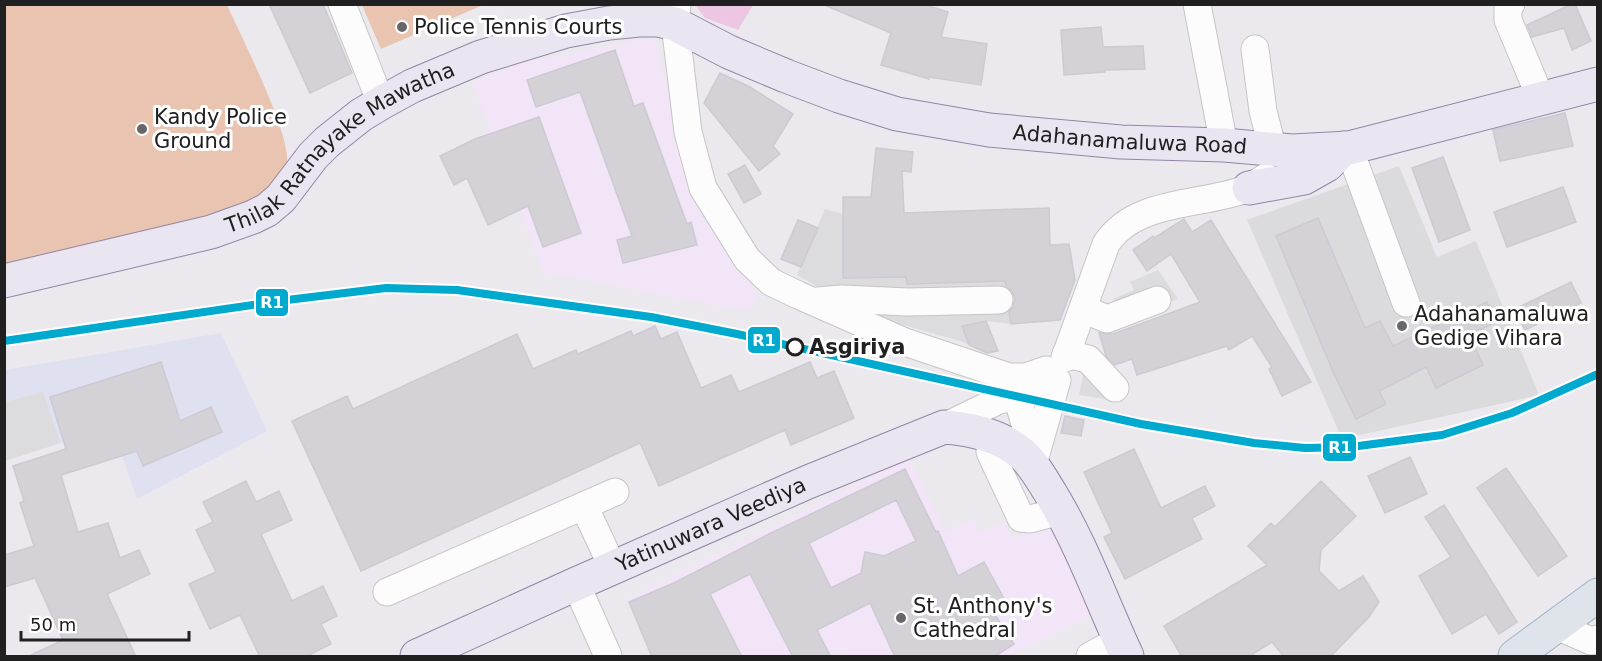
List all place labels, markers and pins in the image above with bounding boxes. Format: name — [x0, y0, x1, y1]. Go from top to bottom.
place label: Police Tennis Courts — [414, 15, 622, 39]
marker: Police Tennis Courts — [395, 20, 409, 34]
place label: Kandy Police Ground — [154, 105, 287, 153]
marker: Kandy Police Ground — [135, 122, 149, 136]
place label: Adahanamaluwa Gedige Vihara — [1414, 302, 1589, 350]
marker: Adahanamaluwa Gedige Vihara — [1395, 319, 1409, 333]
place label: Asgiriya — [809, 335, 905, 359]
marker: Asgiriya — [786, 338, 804, 356]
place label: St. Anthony's Cathedral — [913, 594, 1052, 642]
marker: St. Anthony's Cathedral — [894, 611, 908, 625]

